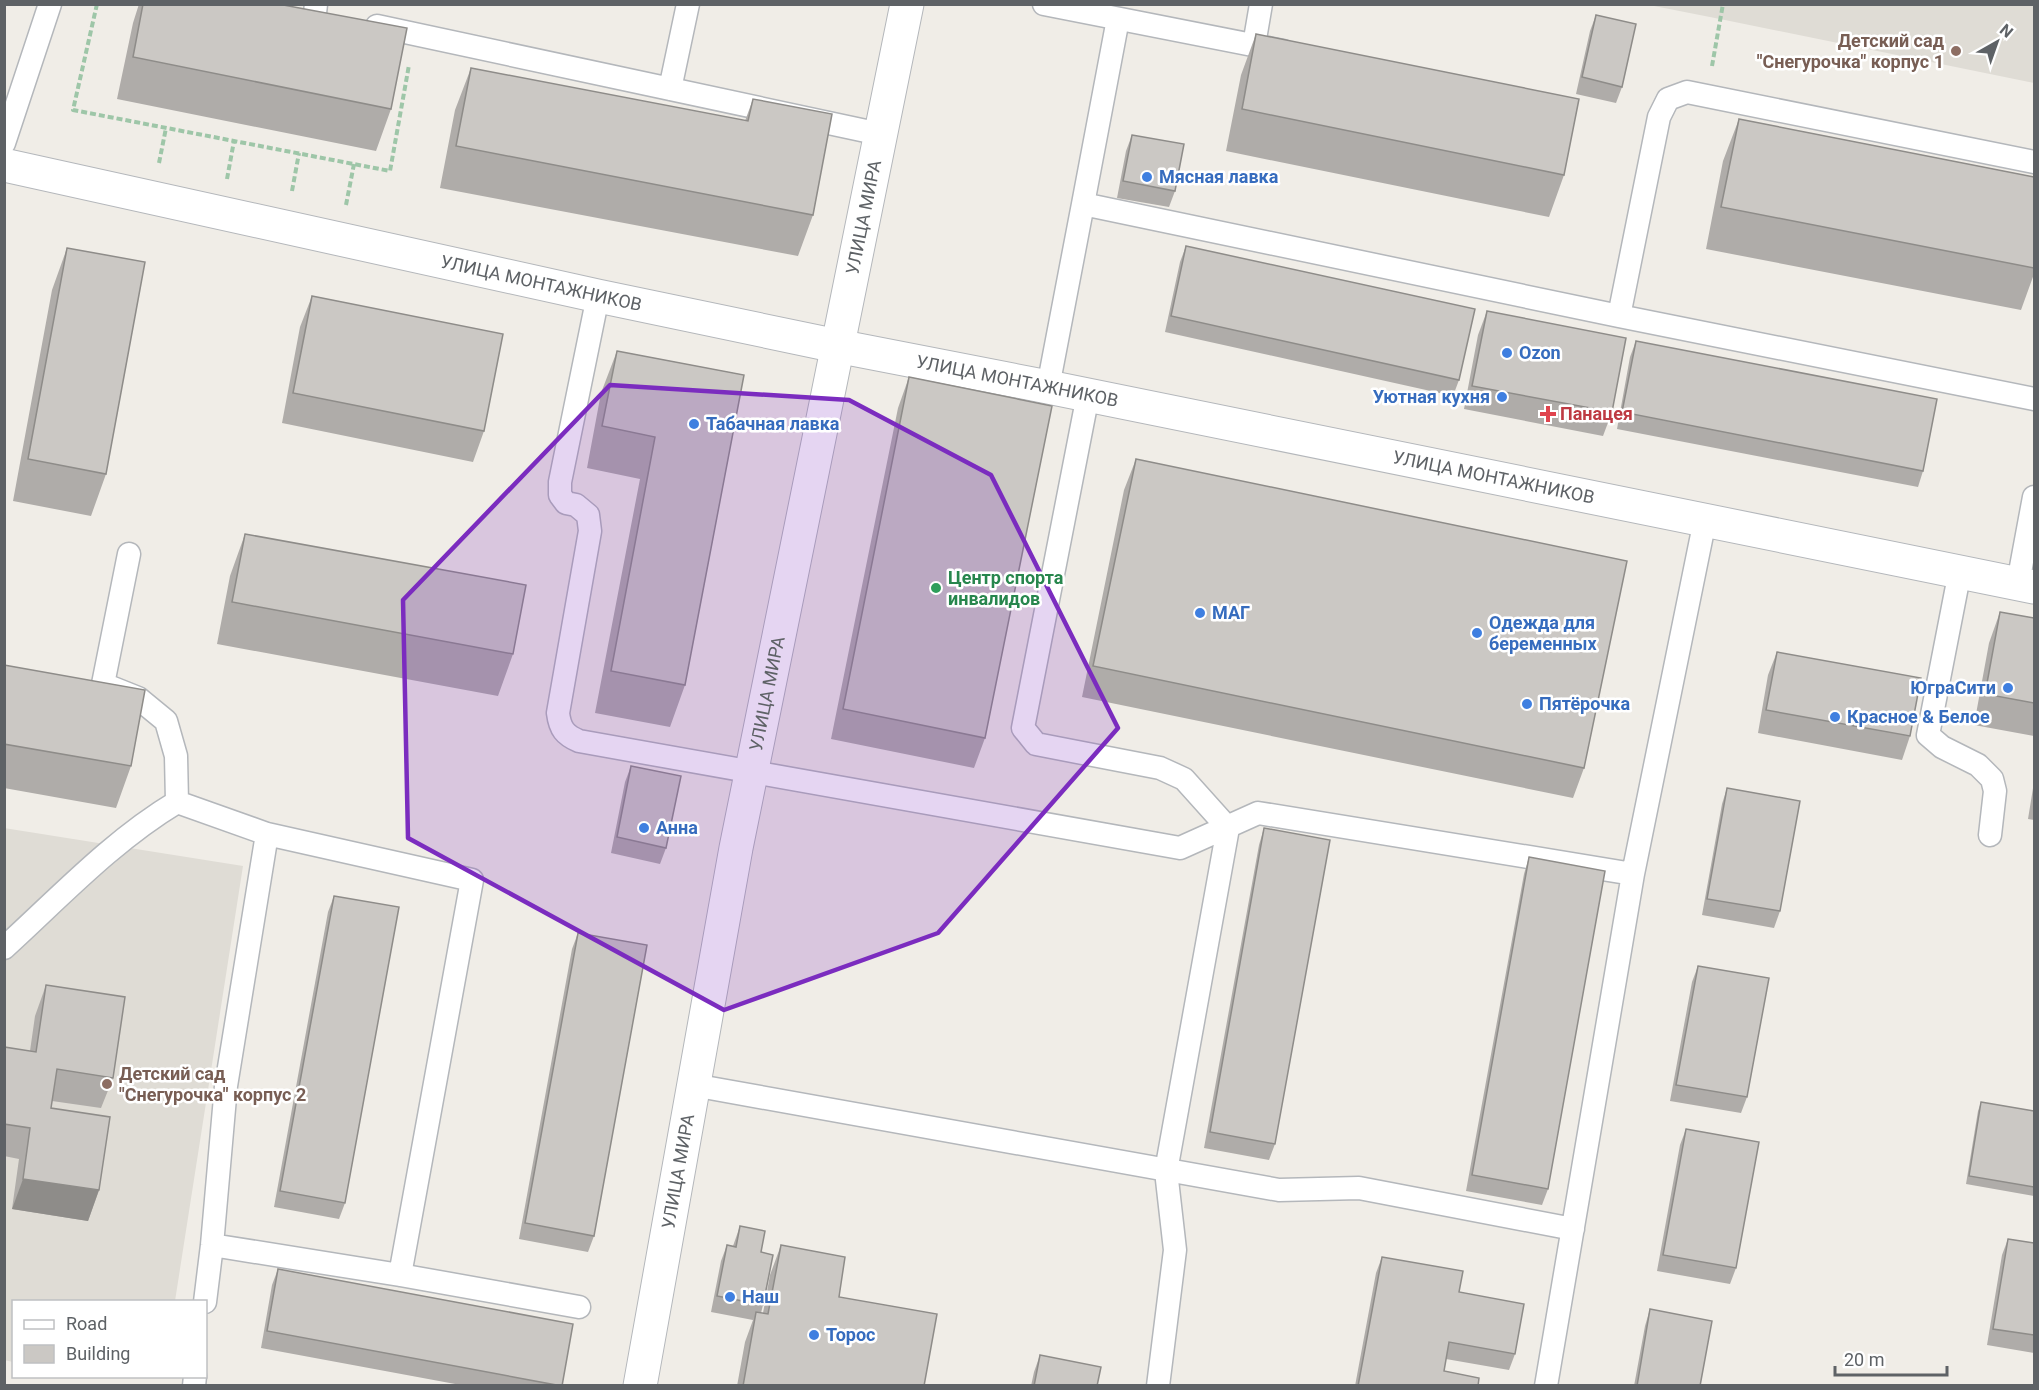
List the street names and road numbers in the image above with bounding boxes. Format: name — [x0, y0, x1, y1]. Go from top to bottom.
street label: УЛИЦА МИРА — [841, 158, 885, 276]
street label: УЛИЦА МОНТАЖНИКОВ — [439, 251, 644, 315]
street label: УЛИЦА МОНТАЖНИКОВ — [914, 351, 1120, 411]
street label: УЛИЦА МОНТАЖНИКОВ — [1391, 446, 1596, 508]
street label: УЛИЦА МИРА — [745, 634, 789, 753]
street label: УЛИЦА МИРА — [657, 1112, 698, 1230]

